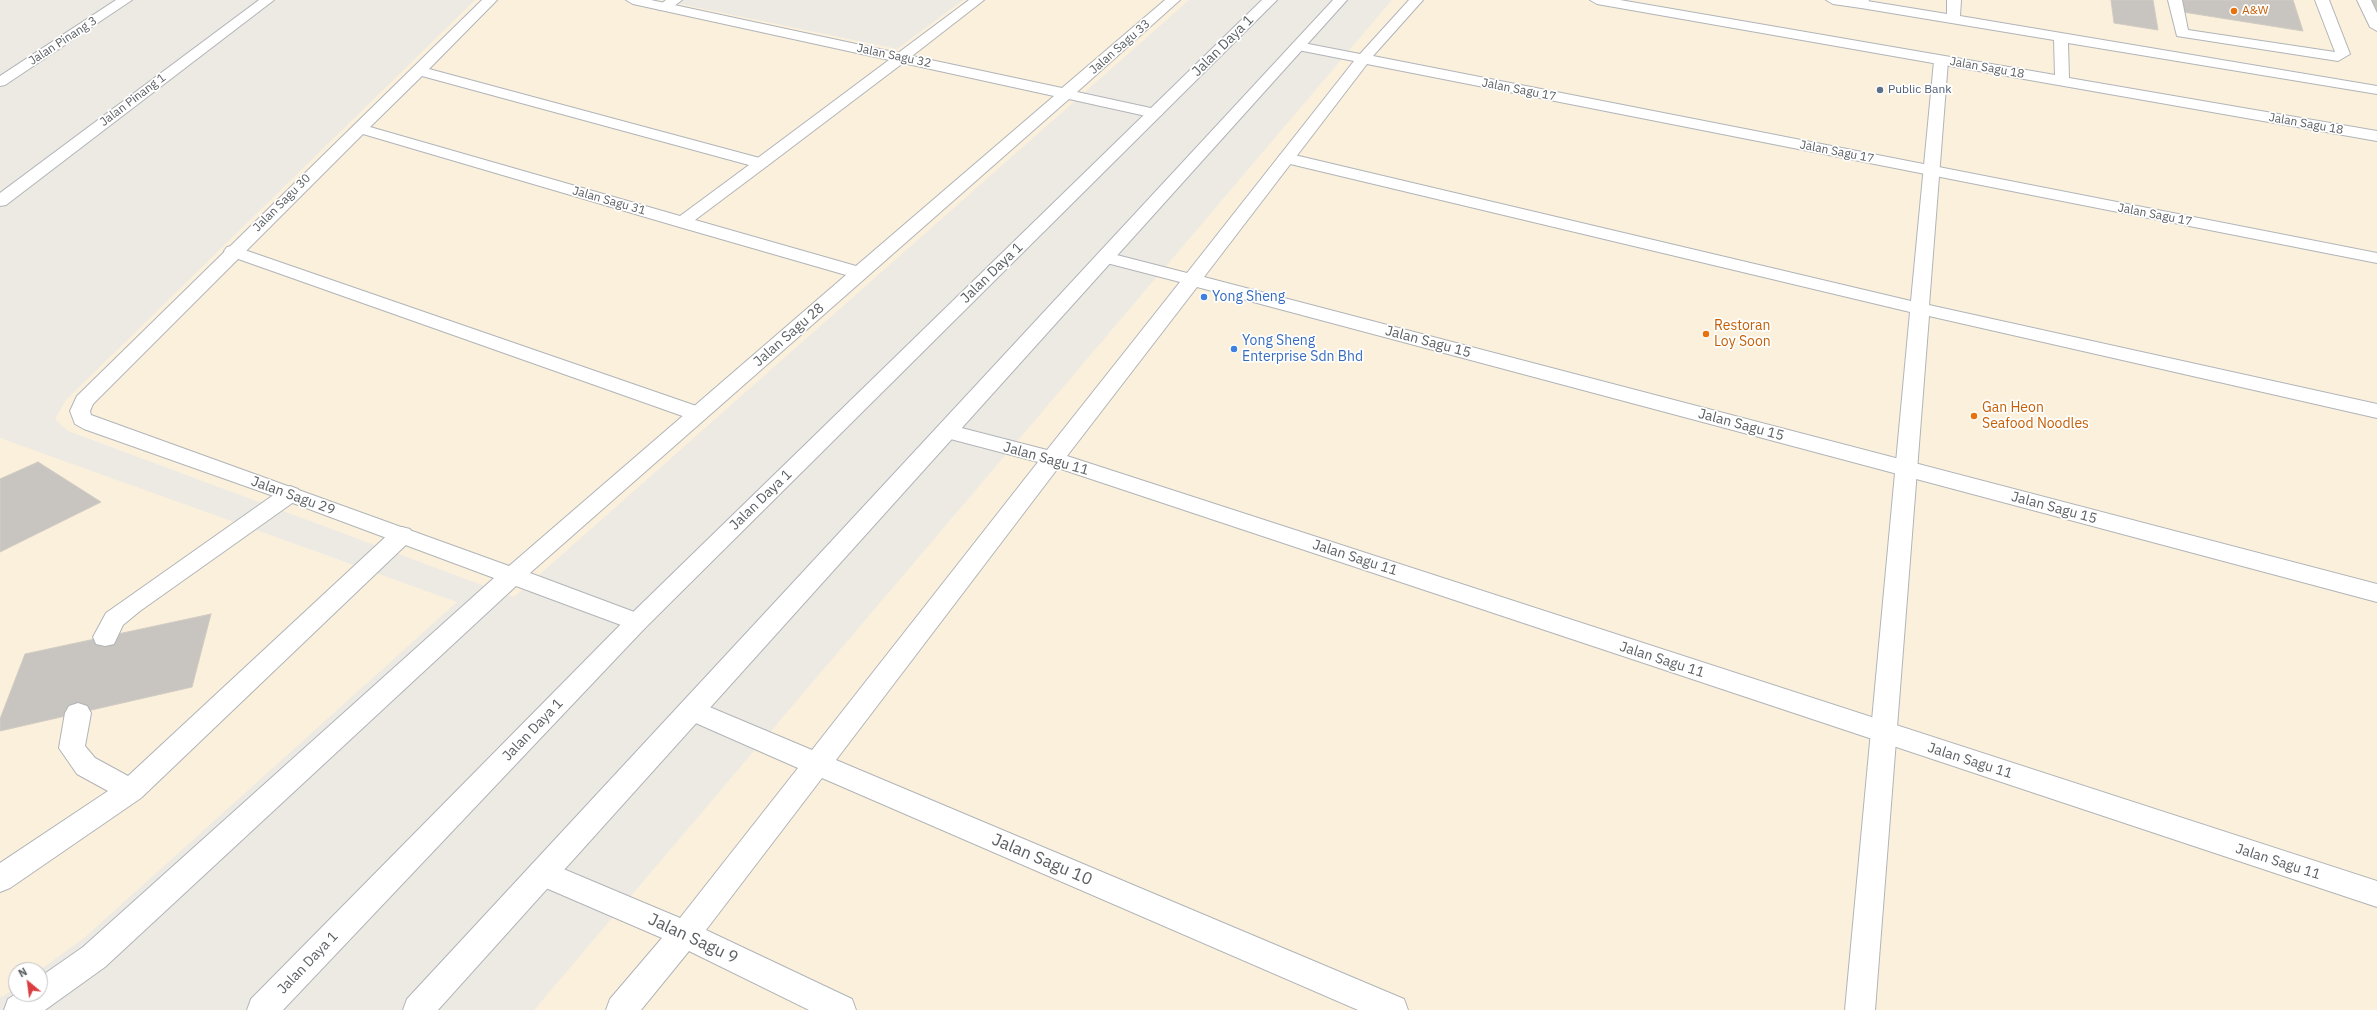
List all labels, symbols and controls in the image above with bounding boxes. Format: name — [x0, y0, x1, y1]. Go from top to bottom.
place label: A&W — [2242, 4, 2268, 18]
marker: A&W — [2229, 6, 2239, 16]
street label: Jalan Daya 1 — [1189, 12, 1257, 80]
street label: Jalan Pinang 3 — [26, 14, 100, 68]
street label: Jalan Sagu 33 — [1087, 17, 1153, 77]
street label: Jalan Sagu 32 — [856, 41, 932, 71]
street label: Jalan Sagu 18 — [1949, 54, 2025, 82]
street label: Jalan Pinang 1 — [97, 71, 169, 129]
street label: Jalan Sagu 17 — [1481, 76, 1557, 104]
place label: Public Bank — [1888, 83, 1952, 97]
marker: Public Bank — [1875, 85, 1885, 95]
street label: Jalan Sagu 18 — [2268, 110, 2344, 138]
street label: Jalan Sagu 17 — [1799, 138, 1875, 166]
street label: Jalan Sagu 30 — [250, 171, 314, 235]
street label: Jalan Sagu 31 — [571, 184, 647, 218]
street label: Jalan Sagu 17 — [2117, 201, 2193, 229]
street label: Jalan Daya 1 — [957, 239, 1027, 307]
place label: Yong Sheng — [1212, 289, 1285, 305]
marker: Yong Sheng — [1199, 292, 1209, 302]
street label: Jalan Sagu 28 — [750, 300, 828, 370]
place label: Restoran Loy Soon — [1714, 318, 1771, 350]
street label: Jalan Sagu 15 — [1383, 322, 1473, 362]
marker: Restoran Loy Soon — [1701, 329, 1711, 339]
place label: Yong Sheng Enterprise Sdn Bhd — [1242, 333, 1363, 366]
marker: Yong Sheng Enterprise Sdn Bhd — [1229, 344, 1239, 354]
place label: Gan Heon Seafood Noodles — [1982, 400, 2089, 432]
street label: Jalan Sagu 15 — [1696, 405, 1786, 445]
marker: Gan Heon Seafood Noodles — [1969, 411, 1979, 421]
street label: Jalan Sagu 11 — [1001, 439, 1091, 479]
street label: Jalan Daya 1 — [726, 466, 796, 534]
street label: Jalan Sagu 29 — [249, 473, 337, 519]
street label: Jalan Sagu 15 — [2009, 488, 2099, 528]
street label: Jalan Sagu 11 — [1310, 536, 1400, 580]
street label: Jalan Sagu 11 — [1617, 638, 1707, 682]
street label: Jalan Daya 1 — [499, 695, 567, 765]
street label: Jalan Sagu 11 — [1925, 739, 2015, 783]
street label: Jalan Sagu 10 — [989, 830, 1095, 890]
street label: Jalan Sagu 11 — [2233, 840, 2323, 884]
street label: Jalan Sagu 9 — [645, 909, 741, 969]
street label: Jalan Daya 1 — [274, 928, 342, 998]
north arrow — [8, 962, 48, 1002]
text: N — [16, 964, 30, 980]

